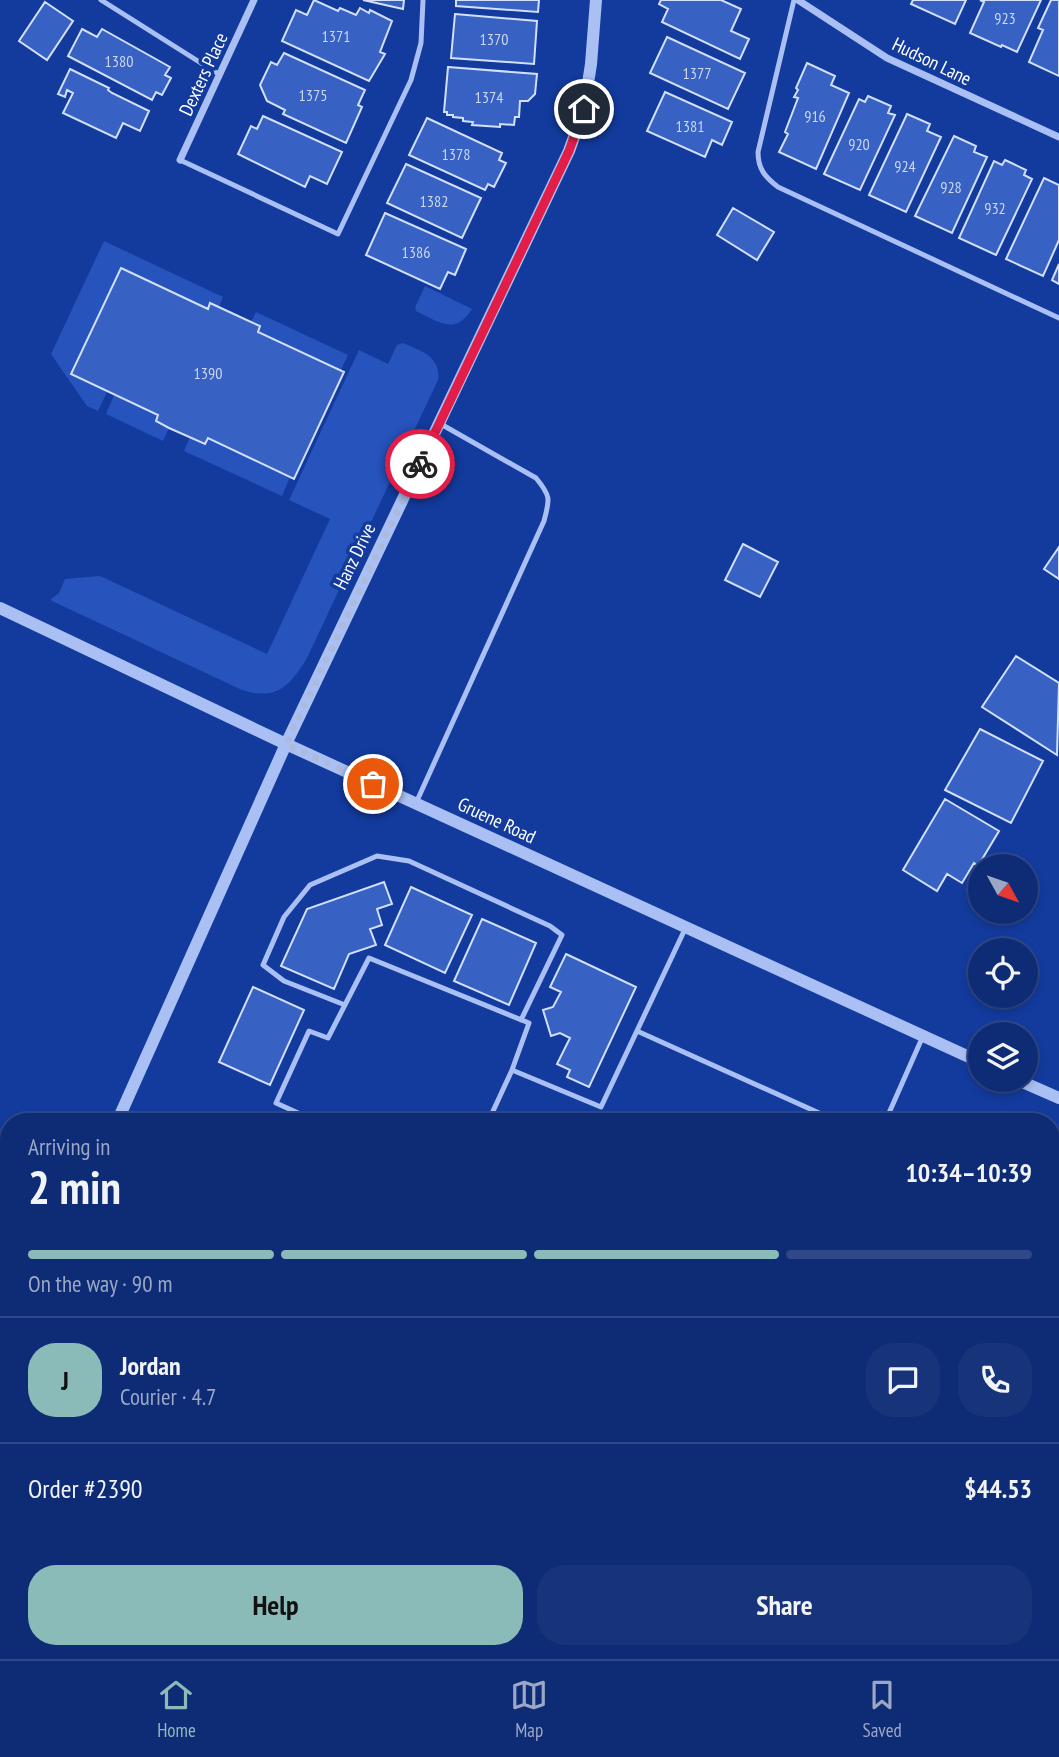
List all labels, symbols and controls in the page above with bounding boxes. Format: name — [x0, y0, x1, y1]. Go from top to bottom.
house number: 923 — [994, 8, 1016, 28]
house number: 1371 — [322, 26, 350, 46]
street label: Dexters Place — [173, 29, 233, 119]
house number: 1370 — [480, 29, 508, 49]
street label: Hudson Lane — [889, 32, 976, 90]
house number: 1380 — [105, 51, 133, 71]
house number: 1377 — [683, 63, 711, 83]
pin — [554, 79, 614, 139]
house number: 1375 — [299, 85, 327, 105]
house number: 1374 — [475, 87, 503, 107]
icon: home — [565, 90, 603, 128]
house number: 916 — [804, 106, 826, 126]
house number: 1381 — [676, 116, 704, 136]
house number: 920 — [848, 134, 870, 154]
house number: 1378 — [442, 144, 470, 164]
house number: 924 — [894, 156, 916, 176]
house number: 928 — [940, 177, 962, 197]
house number: 1382 — [420, 191, 448, 211]
house number: 932 — [984, 198, 1006, 218]
house number: 1386 — [402, 242, 430, 262]
house number: 1390 — [194, 363, 222, 383]
courier — [385, 429, 455, 499]
icon: bike — [401, 445, 439, 483]
street label: Hanz Drive — [328, 519, 380, 593]
pin — [343, 754, 403, 814]
icon: bag — [354, 765, 392, 803]
street label: Gruene Road — [454, 792, 540, 848]
north arrow — [968, 854, 1038, 924]
map controls — [968, 854, 1038, 1092]
button: locate — [968, 938, 1038, 1008]
button: layers — [968, 1022, 1038, 1092]
text: Arriving in — [28, 1132, 110, 1161]
text: 10:34–10:39 — [905, 1156, 1032, 1189]
text: 2 min — [28, 1157, 121, 1217]
text: On the way · 90 m — [28, 1269, 172, 1298]
button: chat — [866, 1343, 940, 1417]
button: phone — [958, 1343, 1032, 1417]
text: Jordan — [120, 1349, 181, 1382]
text: J — [61, 1364, 69, 1397]
text: Courier · 4.7 — [120, 1382, 216, 1411]
text: Order #2390 — [28, 1472, 143, 1505]
text: $44.53 — [964, 1472, 1032, 1505]
button: Help — [28, 1565, 523, 1645]
button: Share — [537, 1565, 1032, 1645]
tab: Home — [157, 1676, 196, 1742]
tab: Map — [510, 1676, 548, 1742]
tab: Saved — [863, 1676, 902, 1742]

